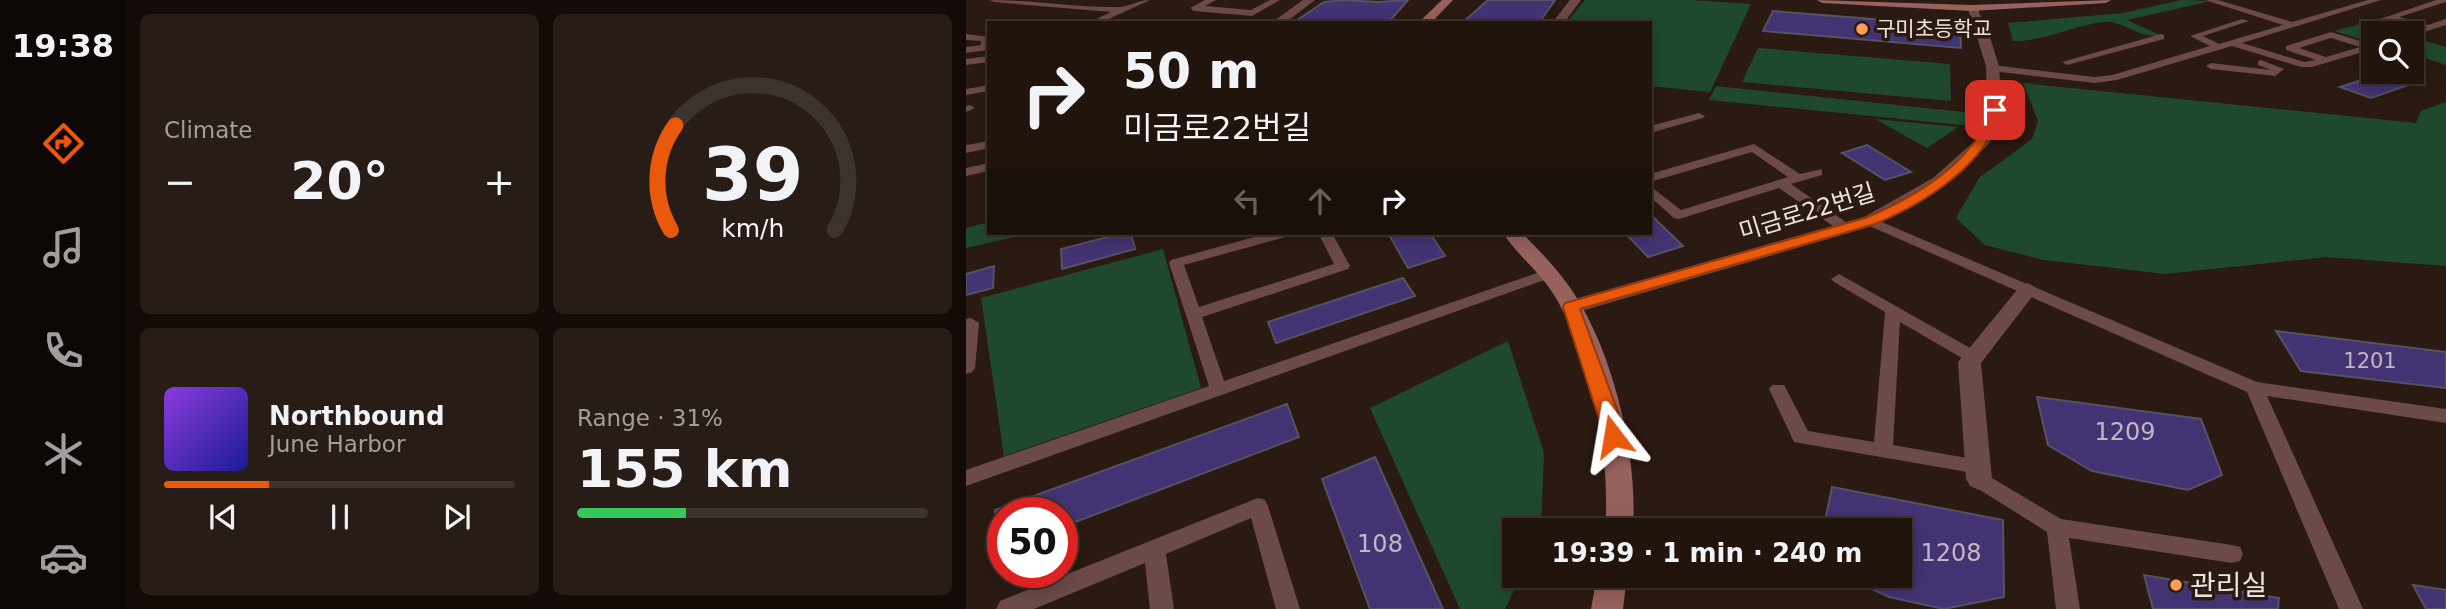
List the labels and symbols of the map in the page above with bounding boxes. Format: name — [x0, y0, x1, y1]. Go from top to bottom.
place label: 구미초등학교 — [1876, 17, 1992, 41]
marker: 구미초등학교 — [1854, 21, 1870, 37]
pin — [1965, 80, 2025, 140]
street label: 미금로22번길 — [1736, 178, 1878, 246]
house number: 1201 — [2343, 349, 2397, 373]
position arrow — [1576, 399, 1650, 473]
house number: 1209 — [2094, 418, 2156, 446]
speed limit sign: 50 — [987, 497, 1078, 588]
house number: 108 — [1357, 530, 1403, 558]
house number: 1208 — [1920, 539, 1982, 567]
place label: 관리실 — [2190, 569, 2267, 602]
marker: 관리실 — [2168, 577, 2184, 593]

